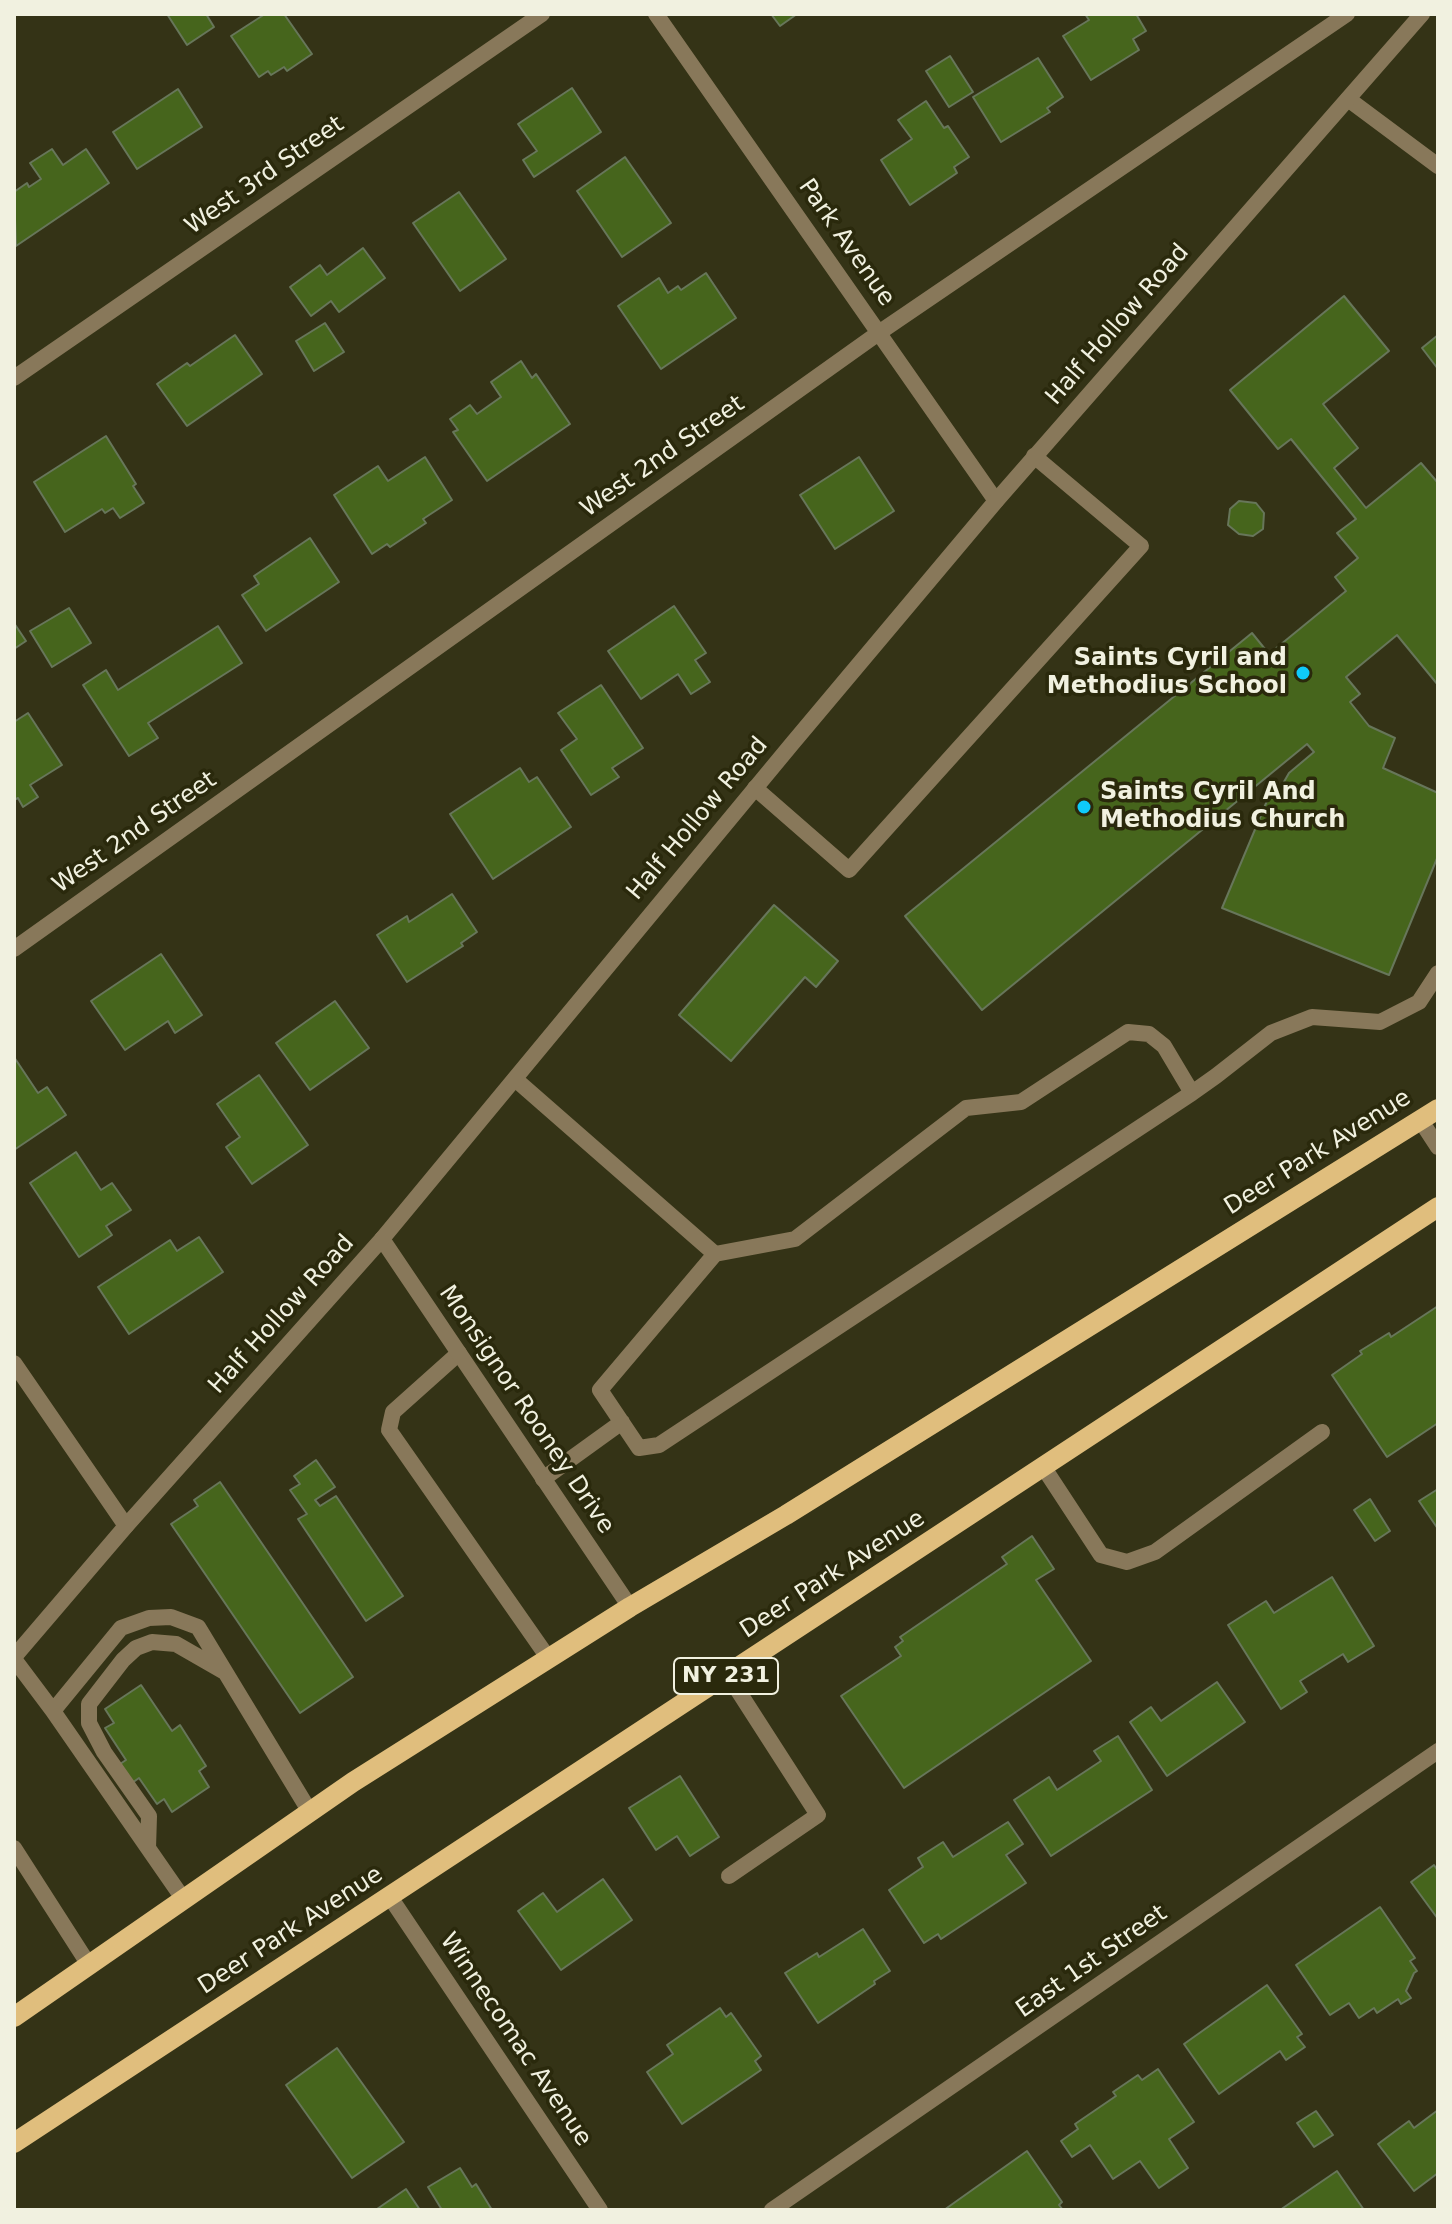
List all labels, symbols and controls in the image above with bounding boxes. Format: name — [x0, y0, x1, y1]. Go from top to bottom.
street label: West 3rd Street — [180, 111, 350, 241]
street label: Park Avenue — [792, 174, 900, 312]
street label: Half Hollow Road — [1040, 239, 1196, 411]
street label: West 2nd Street — [576, 390, 750, 524]
place label: Saints Cyril and Methodius School — [1047, 645, 1287, 701]
marker: Saints Cyril and Methodius School — [1294, 664, 1312, 682]
street label: Half Hollow Road — [621, 732, 775, 906]
street label: West 2nd Street — [48, 766, 222, 900]
place label: Saints Cyril And Methodius Church — [1100, 779, 1345, 835]
marker: Saints Cyril And Methodius Church — [1075, 798, 1093, 816]
street label: Deer Park Avenue — [1220, 1084, 1416, 1222]
street label: Half Hollow Road — [203, 1230, 361, 1400]
street label: Monsignor Rooney Drive — [432, 1280, 620, 1540]
street label: Deer Park Avenue — [735, 1505, 931, 1645]
road number: NY 231 — [674, 1658, 778, 1694]
street label: Deer Park Avenue — [193, 1861, 389, 2001]
street label: East 1st Street — [1011, 1899, 1173, 2025]
street label: Winnecomac Avenue — [433, 1928, 597, 2152]

